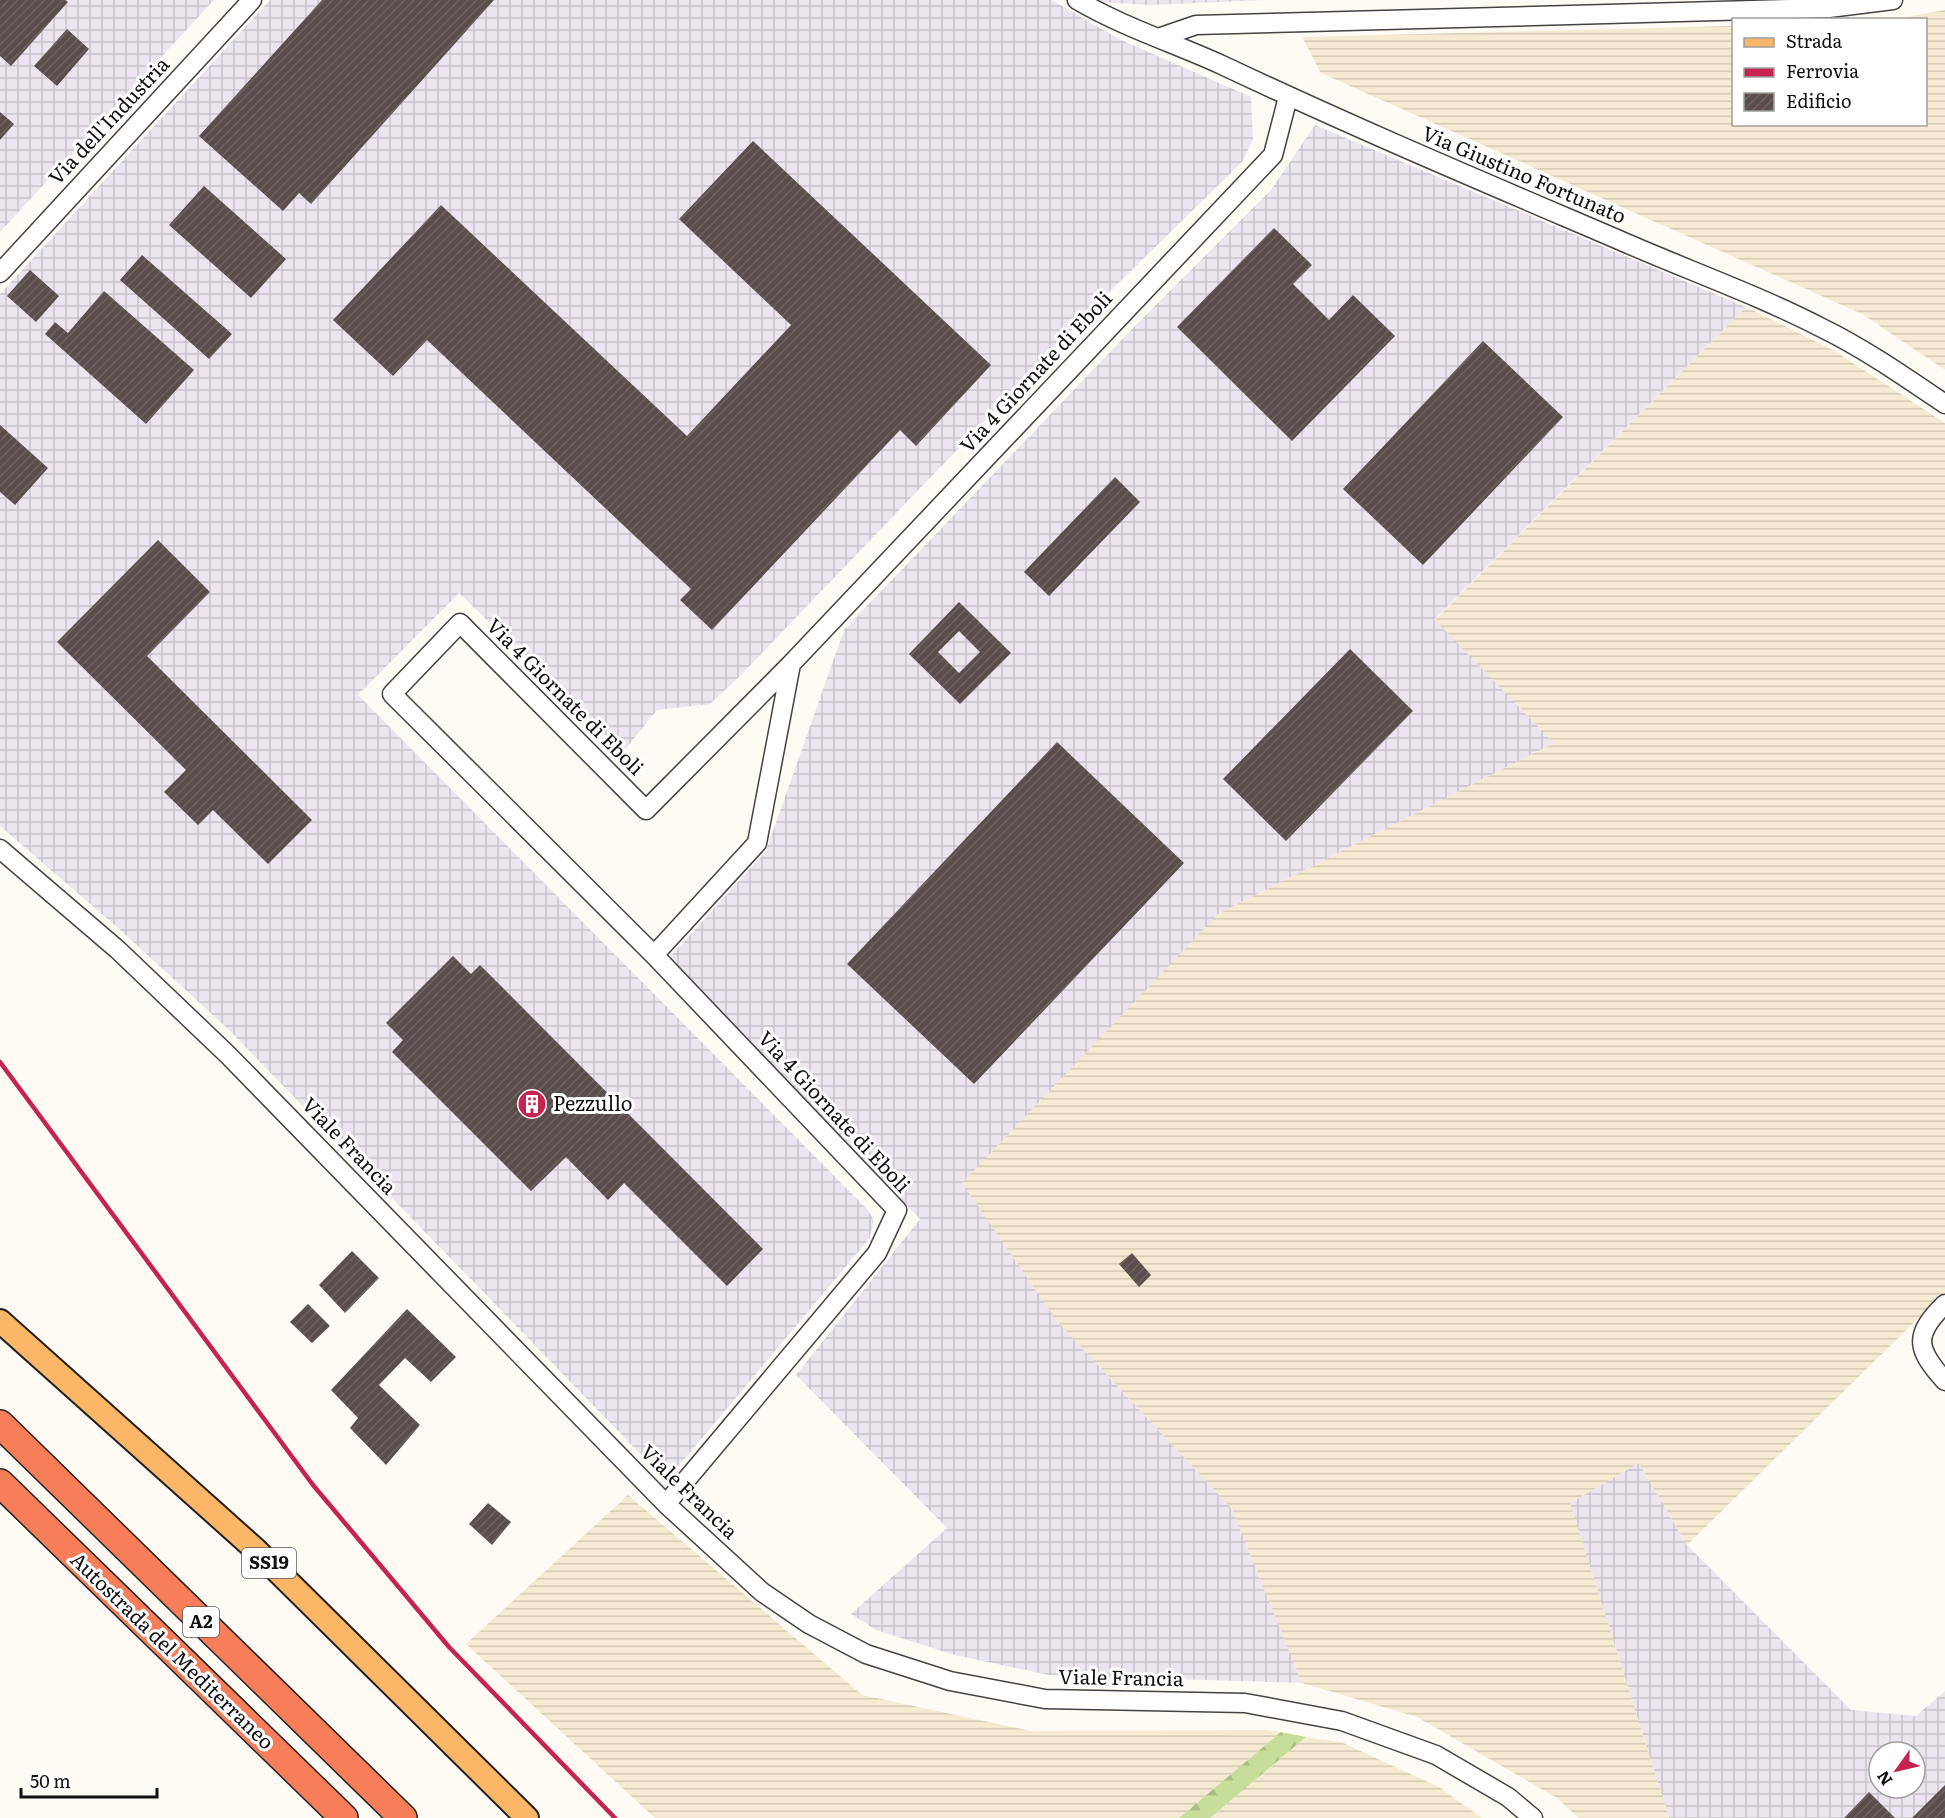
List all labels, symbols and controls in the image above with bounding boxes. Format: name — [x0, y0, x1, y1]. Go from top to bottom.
legend — [1732, 18, 1927, 126]
text: Strada — [1786, 27, 1843, 54]
street label: Via dell'Industria — [40, 49, 175, 190]
text: Ferrovia — [1786, 57, 1859, 84]
text: Edificio — [1786, 87, 1852, 114]
street label: Via Giustino Fortunato — [1418, 117, 1631, 230]
street label: Via 4 Giornate di Eboli — [951, 283, 1118, 458]
street label: Via 4 Giornate di Eboli — [481, 610, 652, 781]
street label: Via 4 Giornate di Eboli — [752, 1023, 919, 1199]
place label: Pezzullo — [553, 1087, 632, 1117]
building icon: Pezzullo — [516, 1088, 548, 1120]
street label: Viale Francia — [296, 1089, 405, 1200]
street label: Viale Francia — [635, 1436, 746, 1545]
street label: Autostrada del Mediterraneo — [65, 1544, 282, 1755]
road number: SS19 — [242, 1548, 296, 1578]
road number: A2 — [183, 1607, 219, 1637]
street label: Viale Francia — [1058, 1660, 1184, 1692]
north arrow — [1867, 1740, 1927, 1800]
scale bar — [21, 1761, 158, 1799]
text: 50 m — [30, 1767, 71, 1794]
text: N — [1870, 1767, 1897, 1791]

